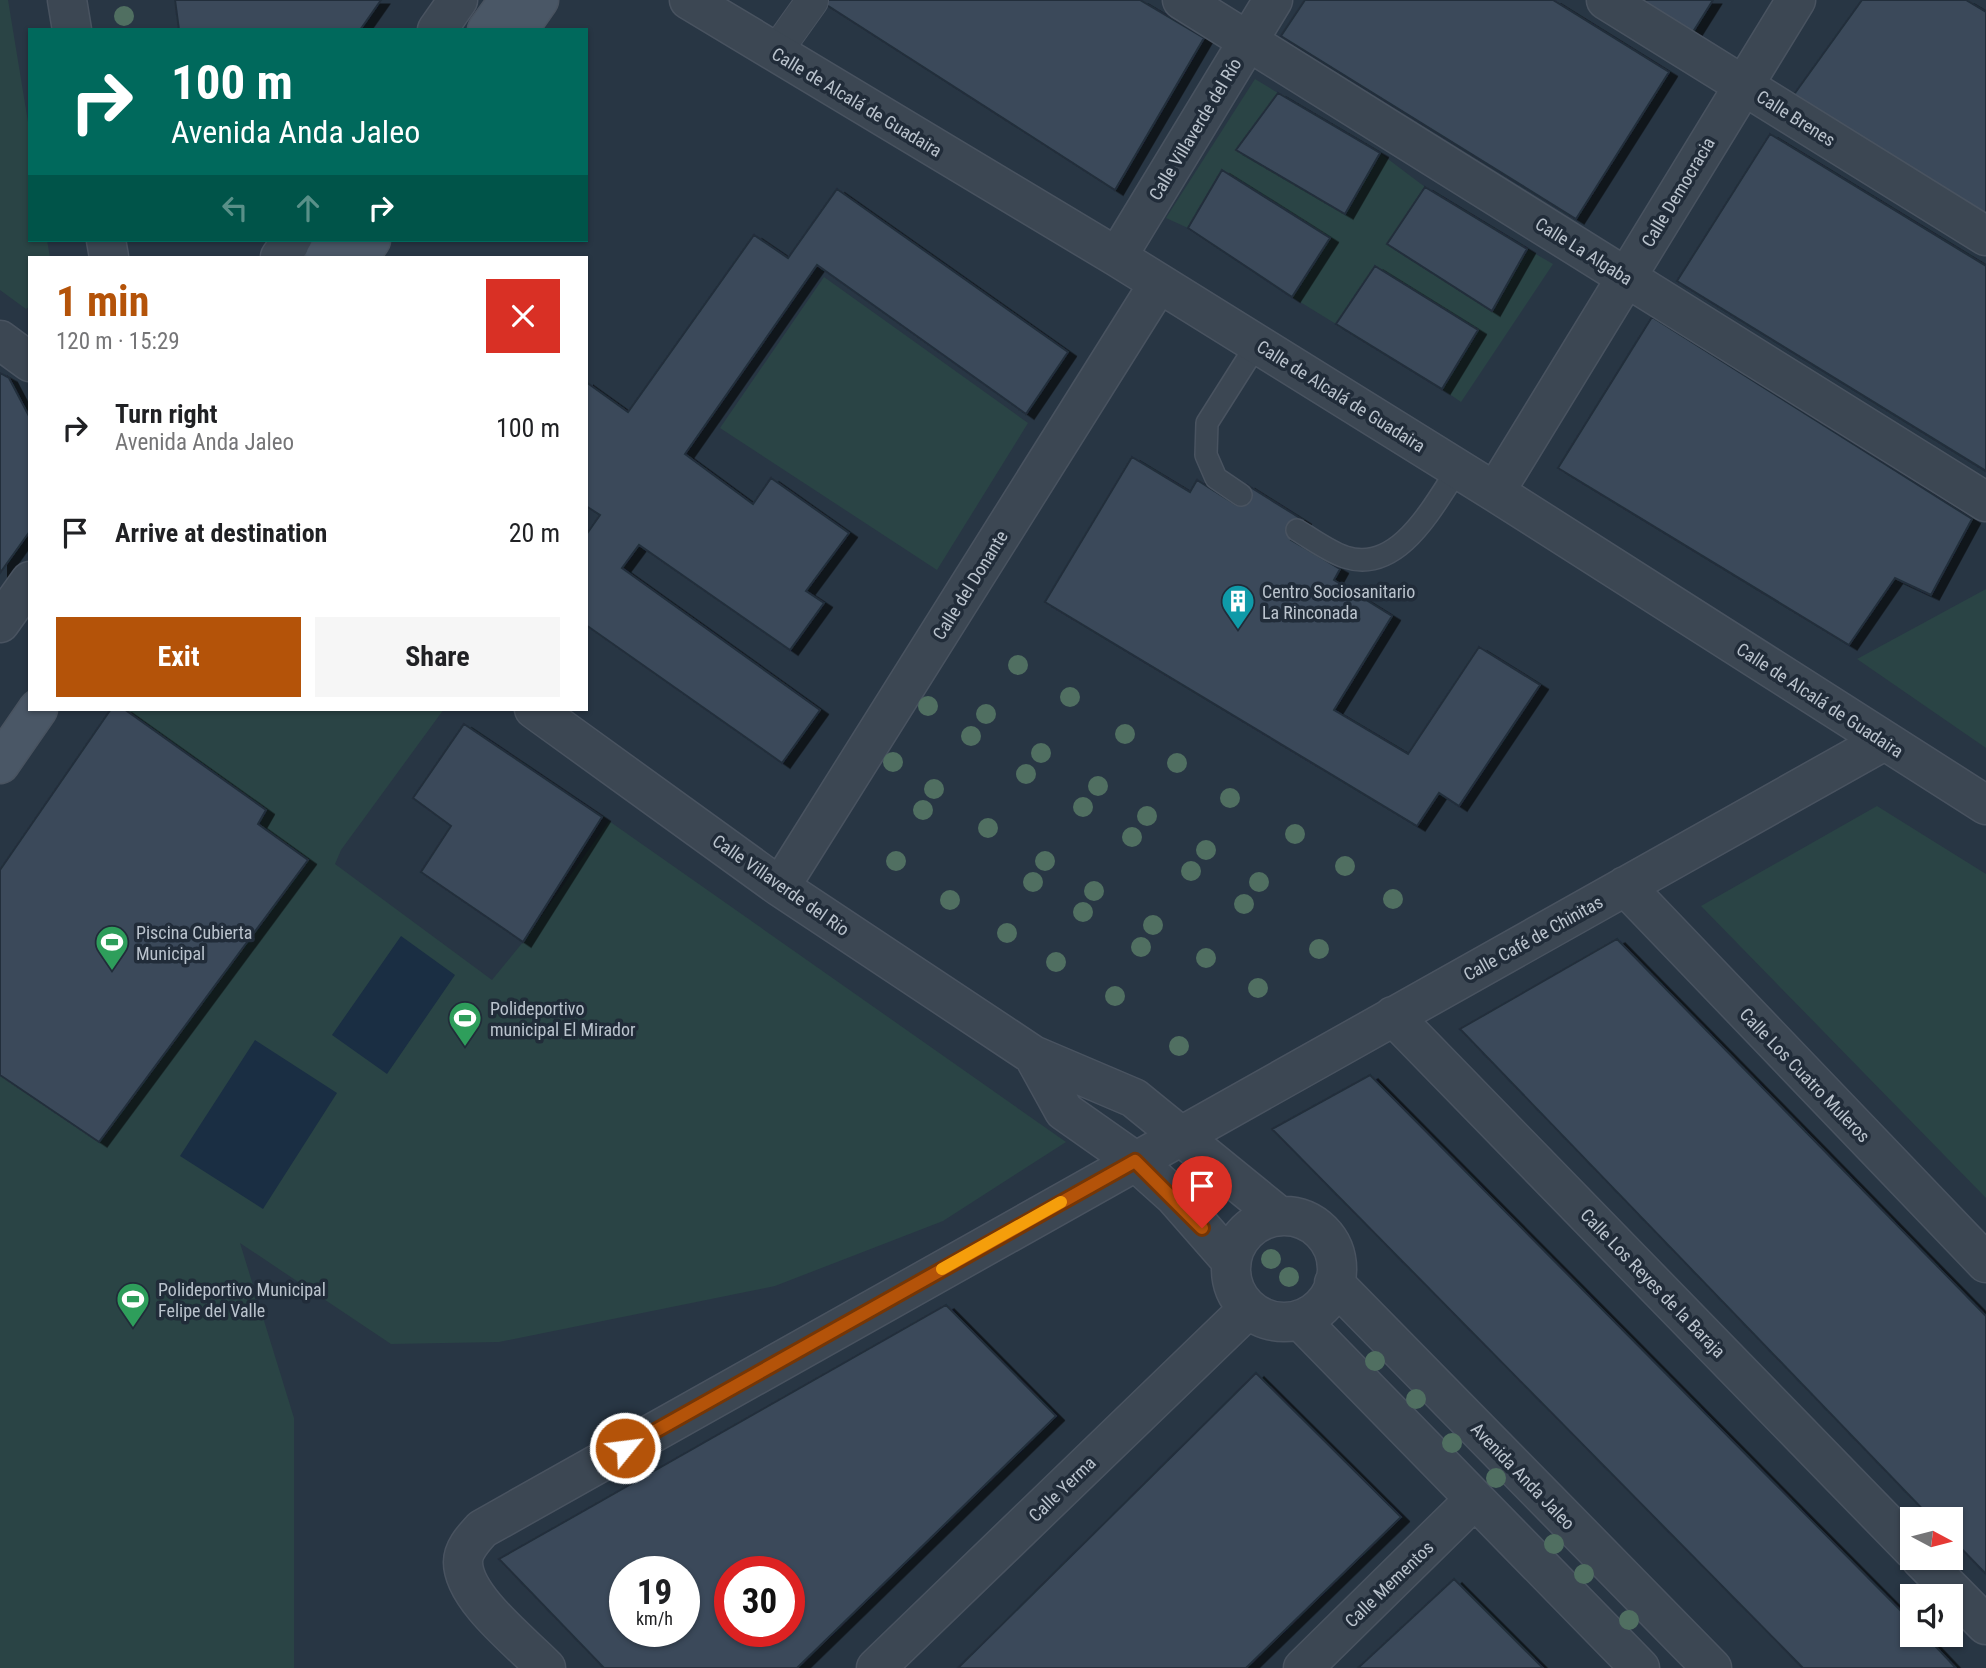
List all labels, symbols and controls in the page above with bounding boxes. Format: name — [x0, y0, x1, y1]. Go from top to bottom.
street label: Calle de Alcalá de Guadaira — [768, 43, 946, 161]
text: 100 m — [171, 54, 293, 111]
street label: Calle Villaverde del Río — [1144, 54, 1246, 204]
icon: right — [56, 56, 147, 147]
street label: Calle Brenes — [1753, 86, 1839, 150]
text: Avenida Anda Jaleo — [171, 113, 420, 151]
street label: Calle Democracia — [1637, 133, 1719, 251]
icon: left — [216, 189, 254, 227]
icon: ahead — [289, 189, 327, 227]
icon: right — [362, 189, 400, 227]
street label: Calle La Algaba — [1532, 213, 1636, 289]
text: 1 min — [56, 277, 149, 326]
button: close — [486, 279, 560, 353]
text: 120 m · 15:29 — [56, 328, 180, 355]
street label: Calle de Alcalá de Guadaira — [1253, 336, 1429, 456]
text: Turn right — [115, 399, 217, 429]
icon: right — [56, 409, 94, 447]
text: 100 m — [496, 413, 560, 443]
text: Avenida Anda Jaleo — [115, 429, 294, 456]
icon: arrive — [56, 514, 94, 552]
text: Arrive at destination — [115, 518, 327, 548]
text: 20 m — [509, 518, 560, 548]
street label: Calle del Donante — [928, 527, 1012, 643]
place label: Centro Sociosanitario La Rinconada — [1262, 581, 1415, 623]
building icon: Centro Sociosanitario La Rinconada — [1219, 582, 1257, 631]
button: Exit — [56, 617, 301, 697]
button: Share — [315, 617, 560, 697]
street label: Calle de Alcalá de Guadaira — [1733, 638, 1907, 762]
street label: Calle Villaverde del Rio — [709, 830, 853, 940]
street label: Calle Café de Chinitas — [1460, 891, 1606, 985]
place label: Piscina Cubierta Municipal — [136, 922, 252, 964]
sports icon: Piscina Cubierta Municipal — [93, 923, 131, 972]
place label: Polideportivo municipal El Mirador — [490, 998, 636, 1040]
sports icon: Polideportivo municipal El Mirador — [446, 999, 484, 1048]
street label: Calle Los Cuatro Muleros — [1736, 1004, 1874, 1146]
pin — [1172, 1156, 1232, 1228]
icon: arrive — [1183, 1167, 1221, 1205]
street label: Calle Los Reyes de la Baraja — [1576, 1204, 1730, 1362]
place label: Polideportivo Municipal Felipe del Valle — [158, 1279, 326, 1321]
sports icon: Polideportivo Municipal Felipe del Valle — [114, 1280, 152, 1329]
position arrow — [588, 1411, 662, 1485]
street label: Avenida Anda Jaleo — [1467, 1418, 1579, 1534]
street label: Calle Yerma — [1024, 1452, 1100, 1526]
north arrow — [1900, 1507, 1964, 1570]
map controls — [1900, 1507, 1963, 1647]
street label: Calle Mementos — [1340, 1537, 1438, 1631]
speed limit sign: 30 — [714, 1556, 805, 1647]
text: 19 — [637, 1572, 672, 1613]
button: sound — [1900, 1584, 1963, 1647]
text: km/h — [636, 1608, 673, 1629]

